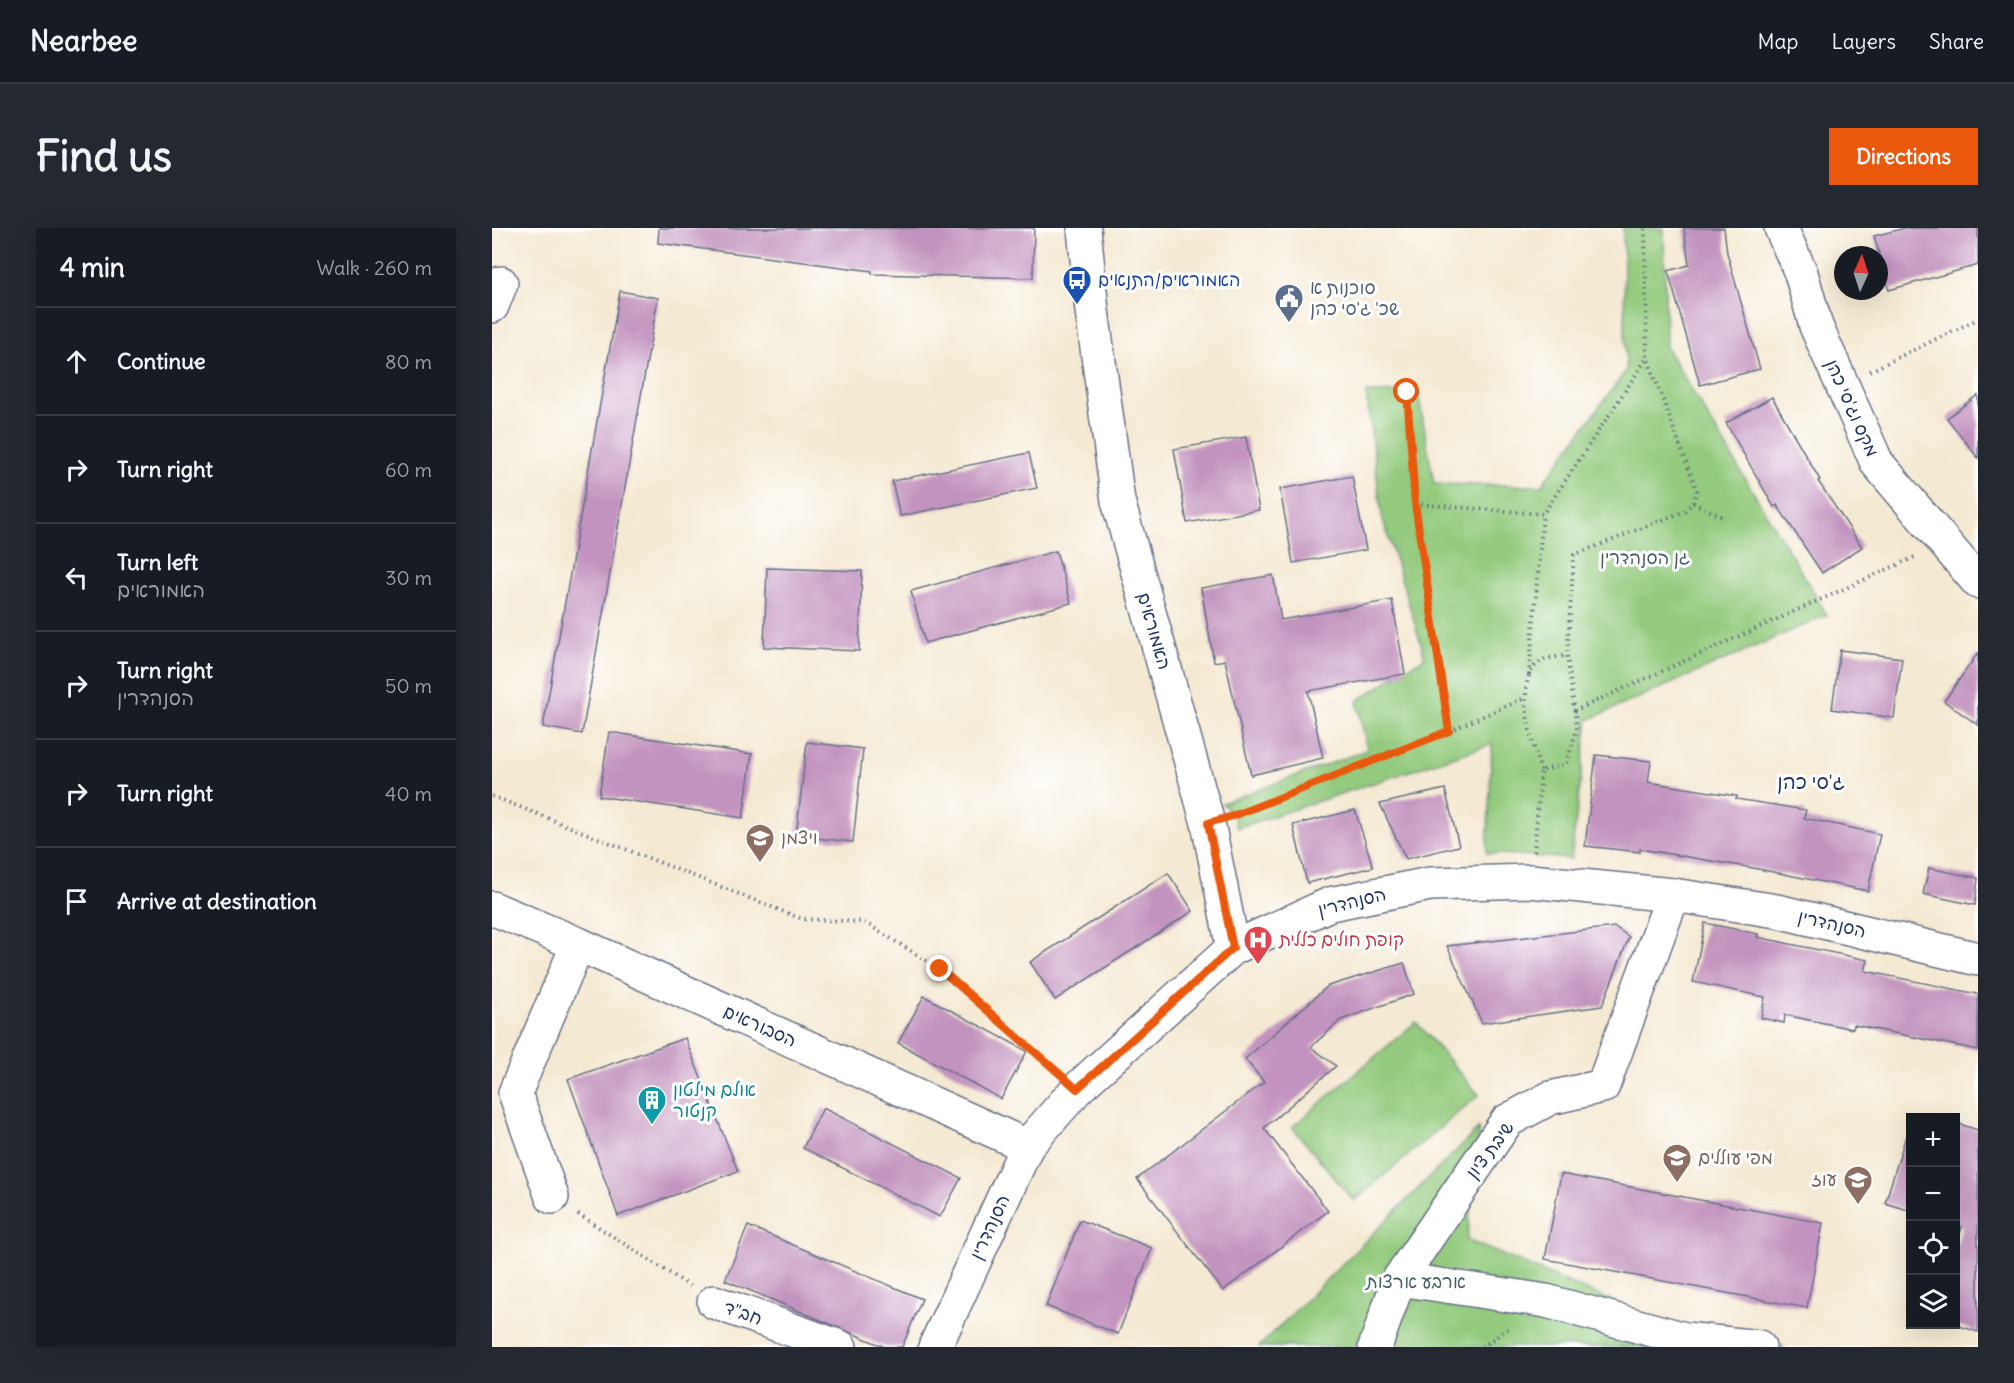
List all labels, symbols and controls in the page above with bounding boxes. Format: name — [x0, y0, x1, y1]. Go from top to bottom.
text: Nearbee — [30, 23, 137, 59]
text: Map — [1758, 28, 1798, 55]
text: Layers — [1831, 28, 1896, 55]
text: Share — [1929, 28, 1984, 55]
button: Directions — [1829, 128, 1978, 185]
text: Find us — [36, 130, 172, 182]
north arrow — [1834, 246, 1888, 300]
text: 4 min — [60, 251, 125, 284]
text: Walk · 260 m — [316, 255, 432, 280]
bus stop icon: האמוראים/התנאים — [1061, 264, 1093, 306]
place label: האמוראים/התנאים — [1098, 268, 1240, 291]
place label: סוכנות א שכ' ג'סי כהן — [1310, 276, 1399, 320]
public building icon: סוכנות א שכ' ג'סי כהן — [1273, 282, 1305, 324]
icon: ahead — [60, 345, 93, 378]
text: Continue — [117, 347, 206, 375]
text: 80 m — [385, 349, 432, 374]
street label: מקס וג'סי כהן — [1821, 355, 1884, 460]
route start — [1393, 378, 1419, 404]
icon: right — [60, 453, 93, 486]
text: Turn right — [117, 455, 213, 483]
text: 60 m — [385, 457, 432, 482]
park label: גן הסנהדרין — [1600, 546, 1690, 569]
text: Turn left — [117, 548, 198, 576]
icon: left — [60, 561, 93, 594]
text: 30 m — [385, 565, 432, 590]
text: האמוראים — [117, 577, 205, 602]
street label: האמוראים — [1133, 590, 1176, 672]
text: Turn right — [117, 656, 213, 684]
icon: right — [60, 669, 93, 702]
text: 50 m — [385, 673, 432, 698]
text: הסנהדרין — [117, 685, 194, 710]
district label: ג'סי כהן — [1777, 769, 1845, 794]
icon: right — [60, 777, 93, 810]
text: Turn right — [117, 779, 213, 807]
text: 40 m — [385, 781, 432, 806]
school or university icon: ויצמן — [744, 822, 776, 864]
place label: ויצמן — [781, 826, 818, 849]
street label: הסנהדרין — [1315, 882, 1388, 921]
icon: arrive — [60, 885, 93, 918]
text: Arrive at destination — [117, 887, 317, 915]
street label: הסנהדרין — [1796, 905, 1868, 943]
hospital icon: קופת חולים כללית — [1242, 924, 1274, 966]
place label: קופת חולים כללית — [1278, 928, 1404, 951]
route end — [926, 955, 952, 981]
street label: הסבוראים — [720, 999, 800, 1052]
place label: אולם מילטון קנטור — [673, 1078, 756, 1122]
building icon: אולם מילטון קנטור — [636, 1084, 668, 1126]
map controls — [1906, 1113, 1960, 1329]
button: + — [1906, 1113, 1960, 1167]
street label: שיבת ציון — [1460, 1116, 1519, 1183]
school or university icon: מפי עוללים — [1661, 1142, 1693, 1184]
place label: מפי עוללים — [1698, 1146, 1773, 1169]
school or university icon: עוז — [1842, 1164, 1874, 1206]
button: − — [1906, 1167, 1960, 1221]
place label: עוז — [1811, 1168, 1837, 1191]
street label: הסנהדרין — [964, 1191, 1015, 1263]
button: locate — [1906, 1221, 1960, 1275]
park label: ארבע ארצות — [1365, 1270, 1466, 1293]
button: layers — [1906, 1275, 1960, 1329]
street label: חב"ד — [721, 1295, 766, 1330]

